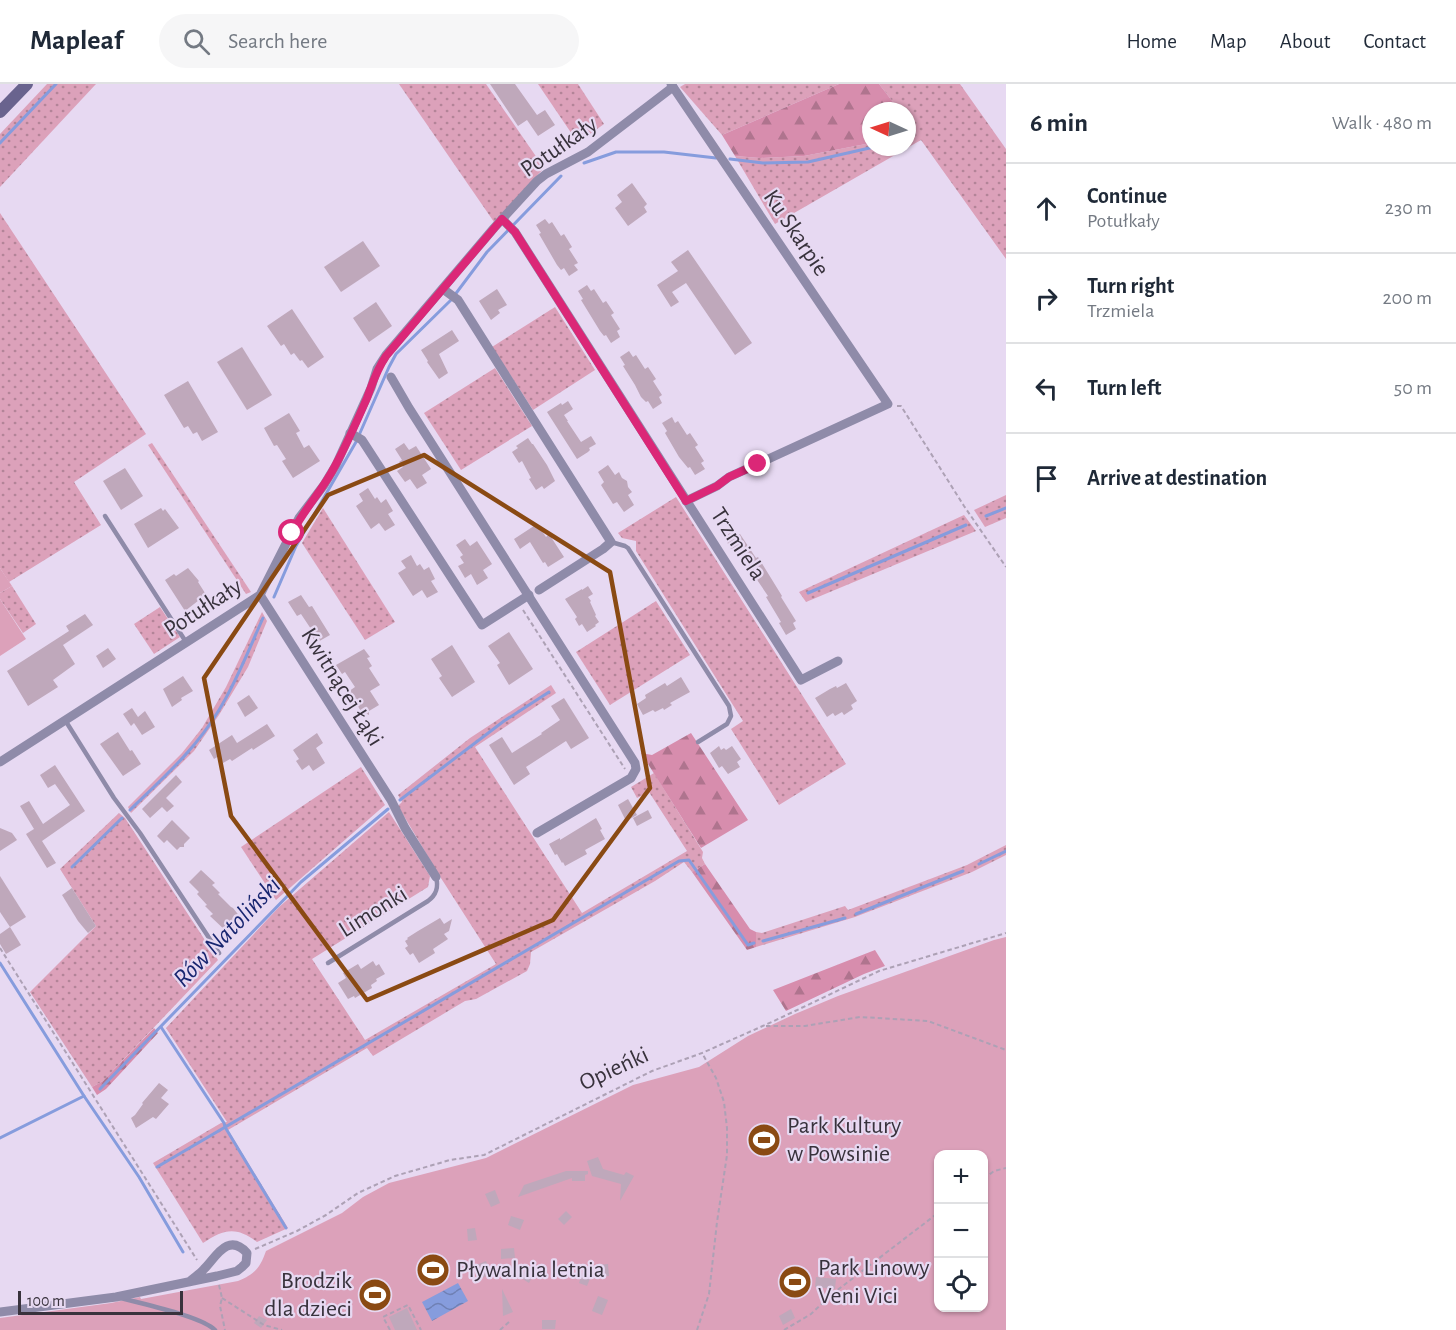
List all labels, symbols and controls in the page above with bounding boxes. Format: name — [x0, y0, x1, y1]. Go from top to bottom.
search box — [159, 14, 579, 68]
icon: search — [180, 25, 213, 58]
text: Mapleaf — [30, 27, 123, 55]
text: Search here — [228, 30, 327, 52]
text: Home — [1126, 31, 1177, 52]
text: Map — [1210, 31, 1247, 52]
text: About — [1280, 31, 1330, 52]
text: Contact — [1363, 31, 1426, 52]
north arrow — [862, 102, 916, 156]
text: 6 min — [1030, 110, 1088, 136]
street label: Potułkały — [516, 112, 602, 182]
text: Walk · 480 m — [1332, 113, 1432, 133]
text: Continue — [1087, 185, 1167, 207]
street label: Ku Skarpie — [759, 186, 833, 280]
icon: ahead — [1030, 192, 1063, 225]
text: 230 m — [1385, 198, 1432, 218]
text: Potułkały — [1087, 211, 1160, 231]
text: Turn right — [1087, 275, 1174, 297]
icon: right — [1030, 282, 1063, 315]
text: 200 m — [1382, 288, 1432, 308]
text: Trzmiela — [1087, 301, 1154, 321]
icon: left — [1030, 372, 1063, 405]
text: Turn left — [1087, 377, 1161, 399]
text: 50 m — [1394, 378, 1432, 398]
route end — [744, 450, 770, 476]
icon: arrive — [1030, 462, 1063, 495]
text: Arrive at destination — [1087, 467, 1267, 489]
street label: Trzmiela — [706, 504, 770, 584]
route start — [278, 519, 304, 545]
street label: Potułkały — [160, 574, 246, 642]
street label: Kwitnącej Łąki — [296, 624, 388, 750]
water label: Rów Natoliński — [168, 872, 286, 992]
street label: Limonki — [335, 882, 411, 942]
street label: Opieńki — [576, 1043, 652, 1095]
place label: Park Kultury w Powsinie — [787, 1114, 901, 1166]
sports icon: Park Kultury w Powsinie — [746, 1122, 782, 1158]
map controls — [934, 1150, 988, 1312]
button: + — [934, 1150, 988, 1204]
button: − — [934, 1204, 988, 1258]
sports icon: Pływalnia letnia — [415, 1252, 451, 1288]
place label: Park Linowy Veni Vici — [818, 1256, 929, 1308]
place label: Pływalnia letnia — [456, 1258, 605, 1282]
button: locate — [934, 1258, 988, 1312]
sports icon: Park Linowy Veni Vici — [777, 1264, 813, 1300]
place label: Brodzik dla dzieci — [264, 1269, 352, 1321]
sports icon: Brodzik dla dzieci — [357, 1277, 393, 1313]
scale bar — [18, 1288, 183, 1316]
text: 100 m — [27, 1293, 65, 1309]

